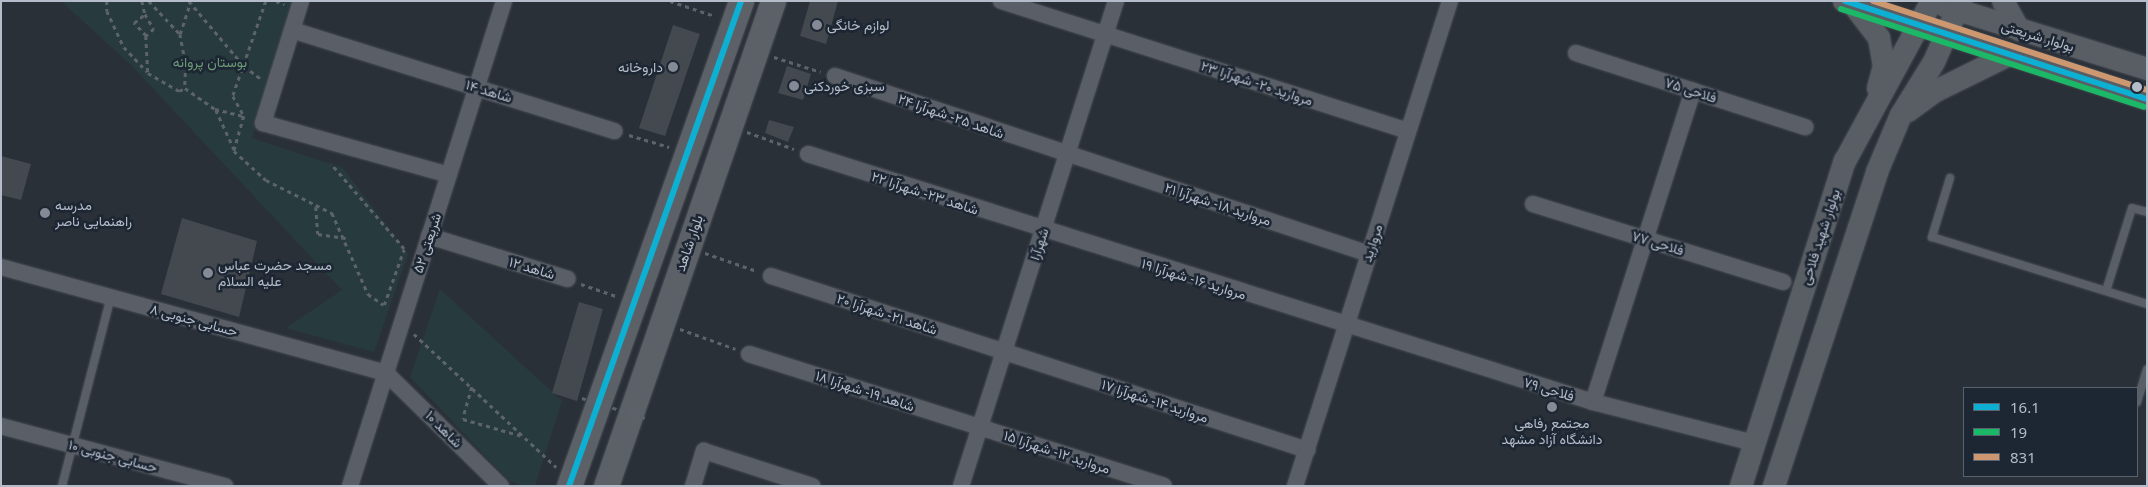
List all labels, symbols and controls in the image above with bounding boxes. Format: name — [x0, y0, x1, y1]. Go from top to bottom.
place label: لوازم خانگی — [827, 17, 889, 33]
street label: بولوار شریعتی — [2000, 17, 2076, 55]
marker: لوازم خانگی — [811, 19, 823, 31]
park label: بوستان پروانه — [173, 54, 247, 70]
street label: مروارید ۲۰- شهرآرا ۲۳ — [1199, 57, 1315, 109]
place label: داروخانه — [618, 59, 663, 75]
marker: داروخانه — [667, 61, 679, 73]
street label: فلاحی ۷۵ — [1663, 74, 1719, 106]
street label: شاهد ۱۴ — [464, 76, 514, 106]
place label: سبزی خوردکنی — [804, 78, 885, 94]
marker: سبزی خوردکنی — [788, 80, 800, 92]
unlabelled marker — [2132, 82, 2142, 92]
street label: شاهد ۲۵- شهرآرا ۲۴ — [896, 90, 1006, 142]
street label: شاهد ۲۳- شهرآرا ۲۲ — [869, 168, 981, 218]
street label: مروارید ۱۸- شهرآرا ۲۱ — [1163, 179, 1273, 229]
street label: بولوار شهید فلاحی — [1797, 187, 1843, 287]
place label: مدرسه راهنمایی ناصر — [55, 197, 132, 230]
marker: مدرسه راهنمایی ناصر — [39, 207, 51, 219]
street label: شریعتی ۵۲ — [409, 211, 445, 275]
street label: بلوار شاهد — [672, 213, 706, 273]
street label: مروارید — [1358, 222, 1386, 264]
street label: شهرآرا — [1026, 226, 1052, 262]
street label: فلاحی ۷۷ — [1630, 227, 1686, 259]
street label: شاهد ۱۲ — [507, 253, 557, 283]
street label: مروارید ۱۶- شهرآرا ۱۹ — [1140, 255, 1248, 303]
place label: مسجد حضرت عباس علیه السلام — [218, 257, 332, 290]
marker: مسجد حضرت عباس علیه السلام — [202, 267, 214, 279]
street label: شاهد ۲۱- شهرآرا ۲۰ — [835, 290, 939, 338]
street label: حسابی جنوبی ۸ — [148, 300, 240, 340]
street label: شاهد ۱۹- شهرآرا ۱۸ — [813, 367, 917, 415]
street label: فلاحی ۷۹ — [1522, 373, 1576, 405]
street label: مروارید ۱۴- شهرآرا ۱۷ — [1099, 376, 1211, 426]
legend — [1963, 387, 2138, 477]
text: 16.1 — [2010, 397, 2040, 417]
marker: مجتمع رفاهی دانشگاه آزاد مشهد — [1546, 401, 1558, 413]
street label: شاهد ۱۰ — [422, 407, 466, 451]
place label: مجتمع رفاهی دانشگاه آزاد مشهد — [1501, 415, 1603, 448]
text: 19 — [2010, 422, 2027, 442]
street label: مروارید ۱۲- شهرآرا ۱۵ — [1002, 427, 1112, 477]
street label: حسابی جنوبی ۱۰ — [67, 436, 159, 476]
text: 831 — [2010, 447, 2036, 467]

